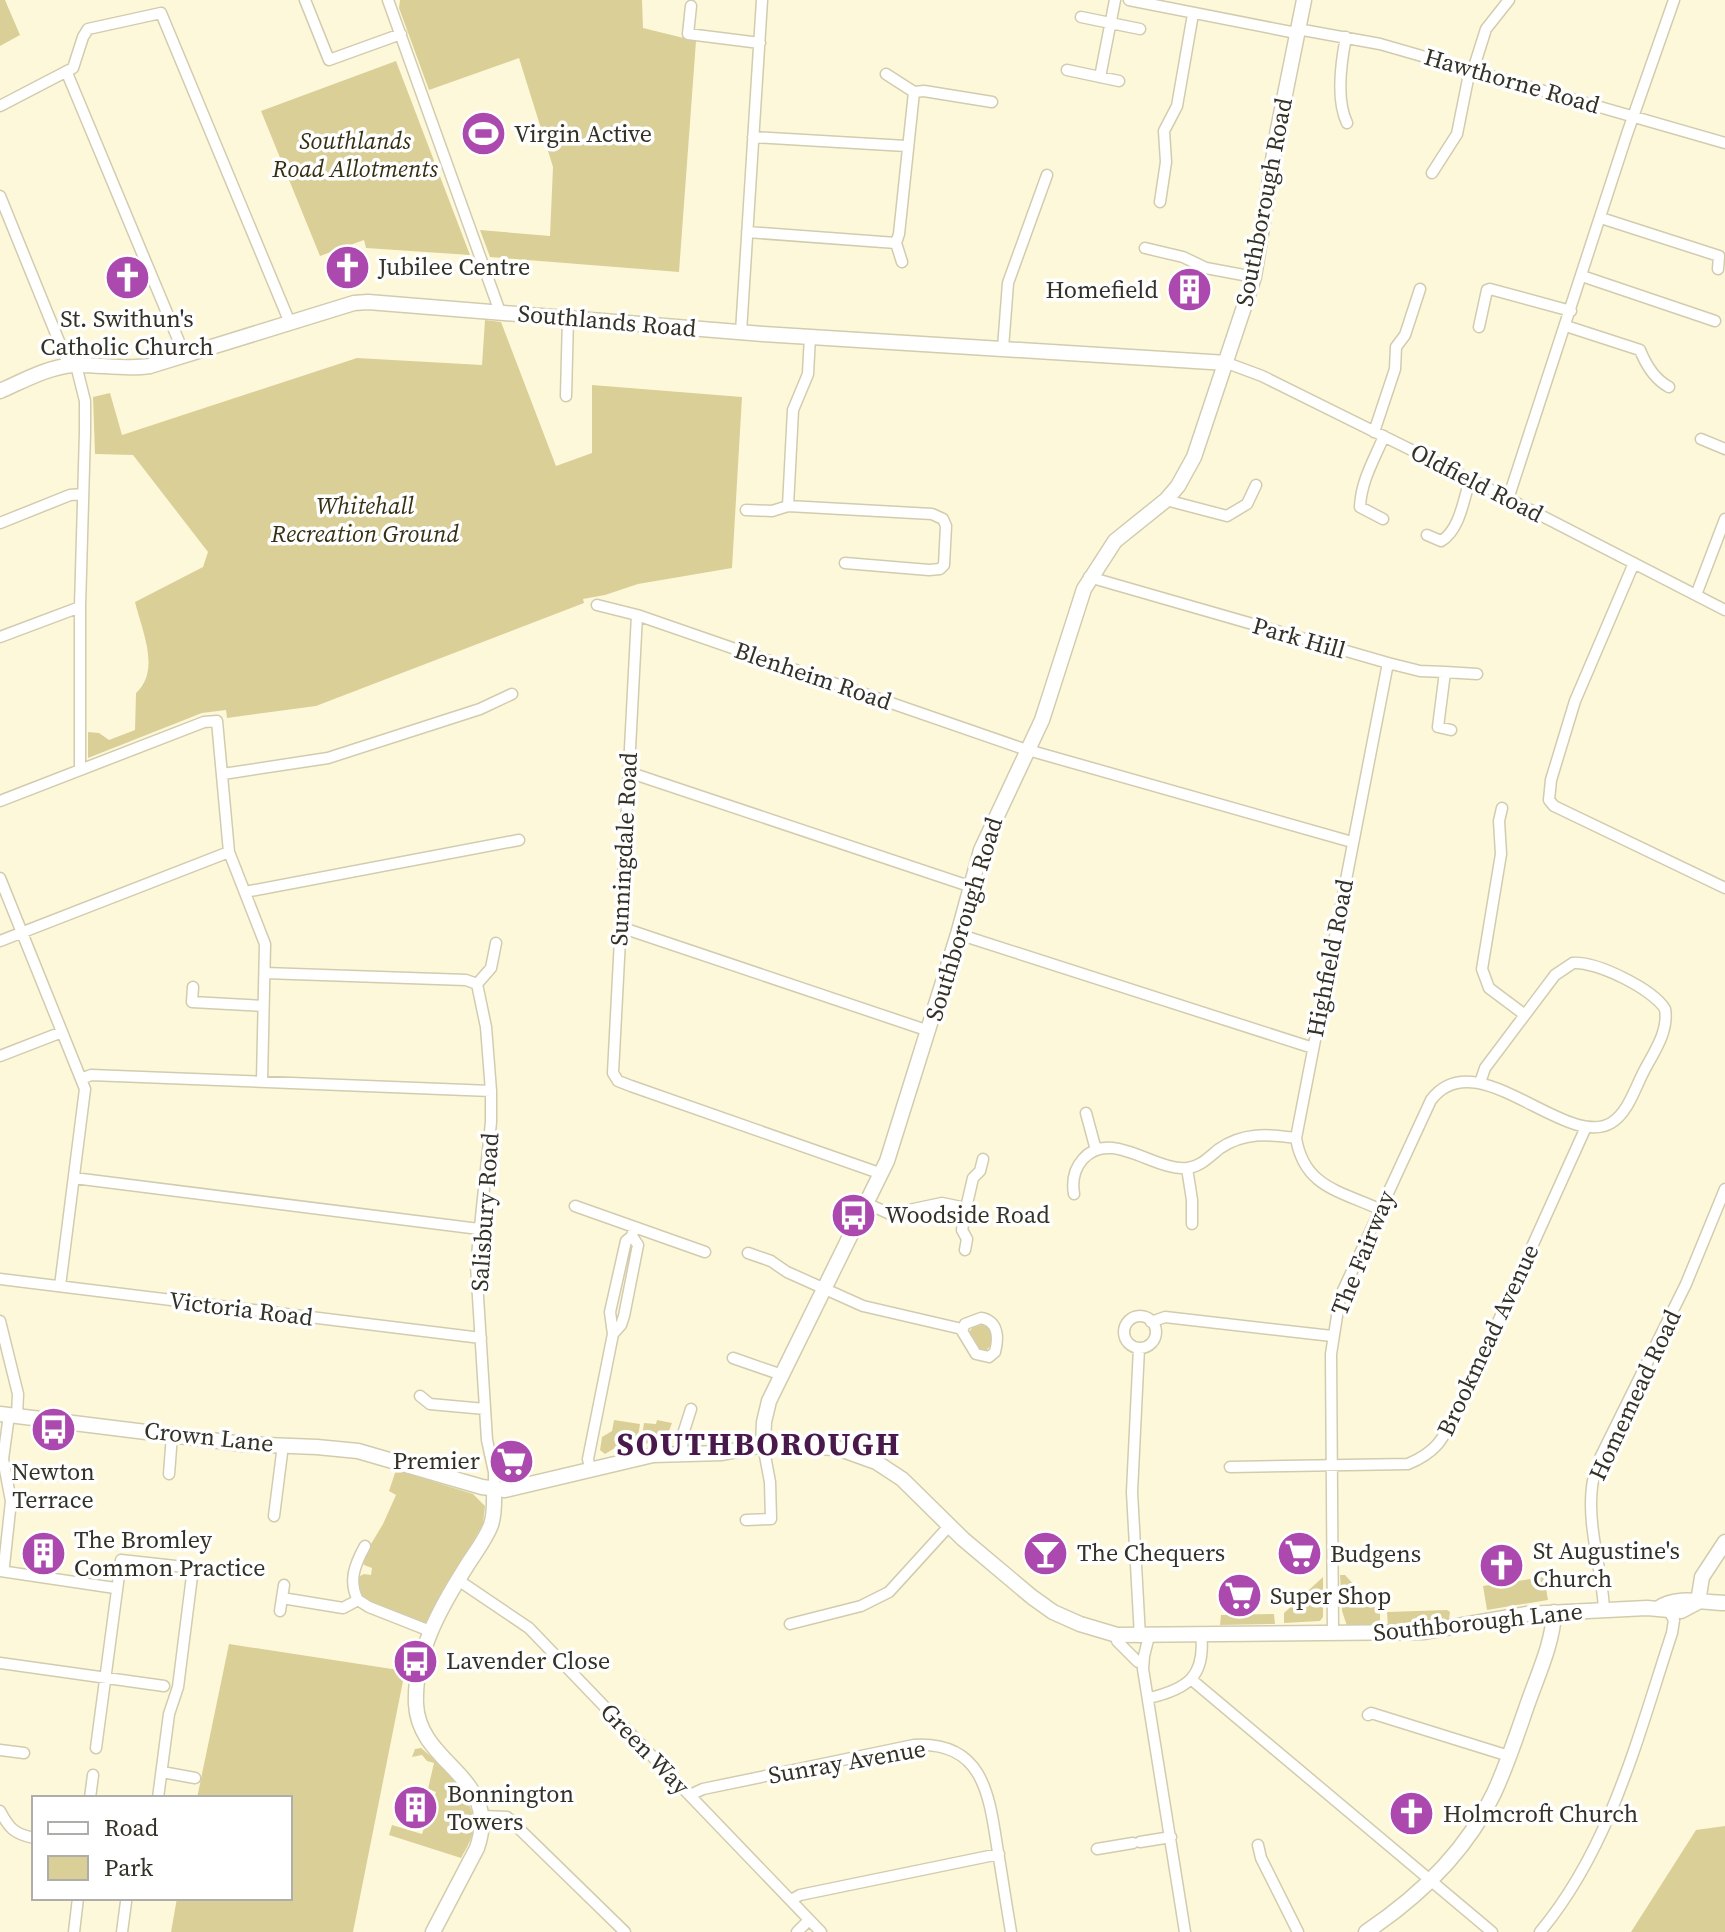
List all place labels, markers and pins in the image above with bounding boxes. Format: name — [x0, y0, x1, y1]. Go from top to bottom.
sports icon: Virgin Active — [459, 110, 507, 158]
place label: Virgin Active — [514, 117, 652, 150]
church icon: Jubilee Centre — [323, 243, 371, 291]
place label: Jubilee Centre — [377, 250, 530, 283]
church icon: St. Swithun's Catholic Church — [103, 253, 151, 301]
building icon: Homefield — [1165, 266, 1213, 314]
place label: Homefield — [1045, 273, 1158, 306]
place label: St. Swithun's Catholic Church — [40, 302, 214, 363]
bus stop icon: Woodside Road — [830, 1191, 878, 1239]
place label: Woodside Road — [885, 1198, 1050, 1231]
bus stop icon: Newton Terrace — [29, 1406, 77, 1454]
supermarket icon: Premier — [487, 1437, 535, 1485]
place label: Premier — [393, 1444, 480, 1477]
place label: Newton Terrace — [11, 1455, 95, 1516]
place label: The Bromley Common Practice — [74, 1523, 266, 1584]
bar icon: The Chequers — [1022, 1529, 1070, 1577]
building icon: The Bromley Common Practice — [19, 1530, 67, 1578]
supermarket icon: Budgens — [1275, 1530, 1323, 1578]
place label: St Augustine's Church — [1533, 1534, 1680, 1595]
place label: The Chequers — [1077, 1536, 1225, 1569]
place label: Budgens — [1330, 1537, 1421, 1570]
church icon: St Augustine's Church — [1478, 1541, 1526, 1589]
supermarket icon: Super Shop — [1215, 1572, 1263, 1620]
place label: Super Shop — [1270, 1579, 1391, 1612]
bus stop icon: Lavender Close — [391, 1637, 439, 1685]
place label: Lavender Close — [446, 1644, 610, 1677]
place label: Bonnington Towers — [447, 1777, 574, 1838]
building icon: Bonnington Towers — [392, 1784, 440, 1832]
church icon: Holmcroft Church — [1388, 1790, 1436, 1838]
place label: Holmcroft Church — [1443, 1797, 1638, 1830]

